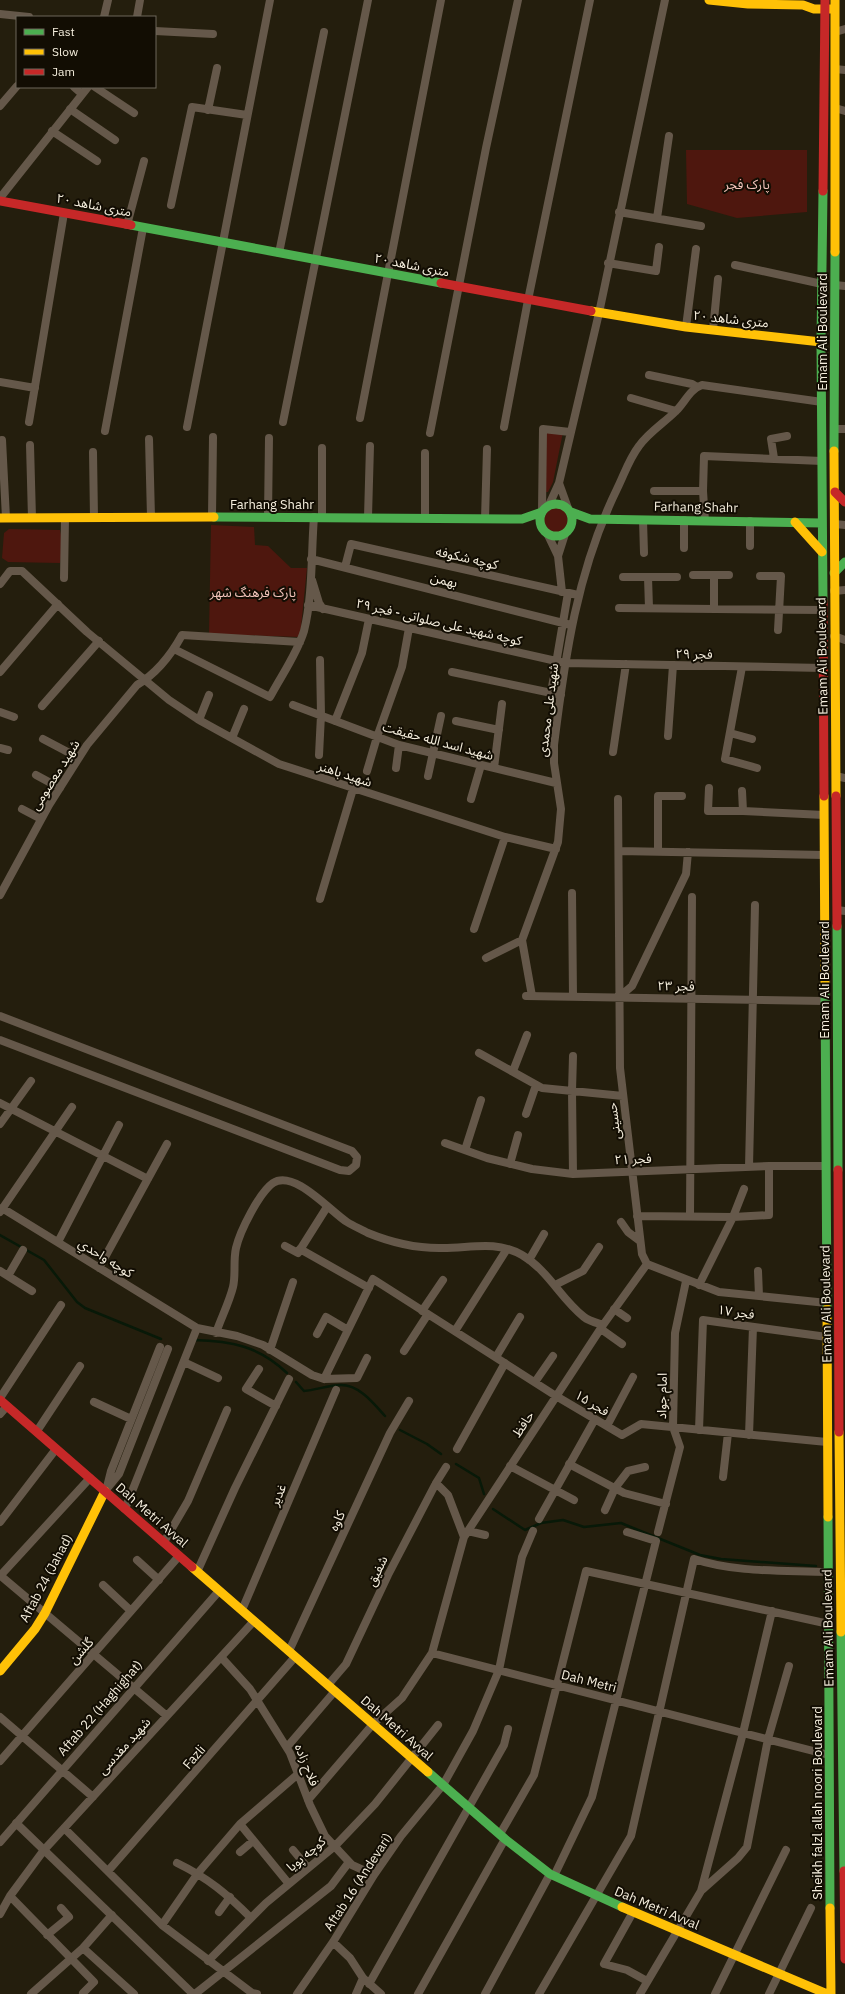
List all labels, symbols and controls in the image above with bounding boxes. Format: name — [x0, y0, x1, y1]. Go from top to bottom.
legend — [16, 16, 156, 88]
text: Fast — [52, 24, 75, 39]
text: Slow — [52, 44, 78, 59]
text: Jam — [52, 64, 75, 79]
park label: پارک فجر — [723, 176, 770, 194]
street label: ۲۰ متری شاهد — [55, 189, 133, 221]
street label: ۲۰ متری شاهد — [373, 249, 451, 281]
street label: Emam Ali Boulevard — [814, 273, 831, 391]
street label: ۲۰ متری شاهد — [692, 307, 770, 331]
street label: Farhang Shahr — [230, 496, 314, 513]
street label: Farhang Shahr — [654, 498, 738, 516]
street label: کوچه شکوفه — [434, 543, 501, 575]
street label: بهمن — [429, 568, 459, 592]
park label: پارک فرهنگ شهر — [209, 584, 296, 602]
street label: کوچه شهید علی صلواتی - فجر ۲۹ — [354, 595, 524, 651]
street label: Emam Ali Boulevard — [812, 597, 832, 715]
street label: فجر ۲۹ — [675, 645, 713, 663]
street label: شهید علی محمدی — [534, 662, 562, 758]
street label: شهید اسد الله حقیقت — [381, 718, 495, 764]
street label: شهید معصومی — [27, 737, 83, 813]
street label: شهید باهنر — [315, 757, 374, 791]
street label: Emam Ali Boulevard — [816, 921, 833, 1039]
street label: فجر ۲۳ — [657, 977, 695, 995]
street label: حسینی — [603, 1101, 625, 1141]
street label: فجر ۲۱ — [614, 1150, 652, 1168]
street label: كوچه واحدي — [74, 1234, 137, 1284]
street label: Emam Ali Boulevard — [816, 1245, 836, 1363]
street label: فجر ۱۷ — [716, 1301, 756, 1323]
street label: امام جواد — [653, 1373, 672, 1419]
street label: فجر ۱۵ — [572, 1386, 612, 1420]
street label: حافظ — [508, 1407, 538, 1440]
street label: Dah Metri Avval — [112, 1479, 192, 1551]
street label: غدیر — [265, 1481, 290, 1510]
street label: کاوه — [325, 1508, 349, 1534]
street label: Aftab 24 (Jahad) — [16, 1531, 76, 1625]
street label: شفیق — [362, 1553, 392, 1589]
street label: Emam Ali Boulevard — [818, 1569, 838, 1687]
street label: گلشن — [65, 1634, 98, 1668]
street label: Aftab 22 (Haghighat) — [54, 1657, 146, 1759]
street label: Dah Metri — [560, 1666, 618, 1696]
street label: Dah Metri Avval — [357, 1692, 437, 1764]
street label: Sheikh falzl allah noori Boulevard — [809, 1706, 826, 1900]
street label: شهید مقدسی — [94, 1714, 154, 1778]
street label: Fazli — [179, 1741, 209, 1773]
street label: فلاح زاده — [289, 1741, 323, 1789]
street label: Aftab 16 (Andevari) — [320, 1830, 396, 1934]
street label: کوچه پویا — [283, 1832, 330, 1876]
street label: Dah Metri Avval — [612, 1882, 702, 1934]

